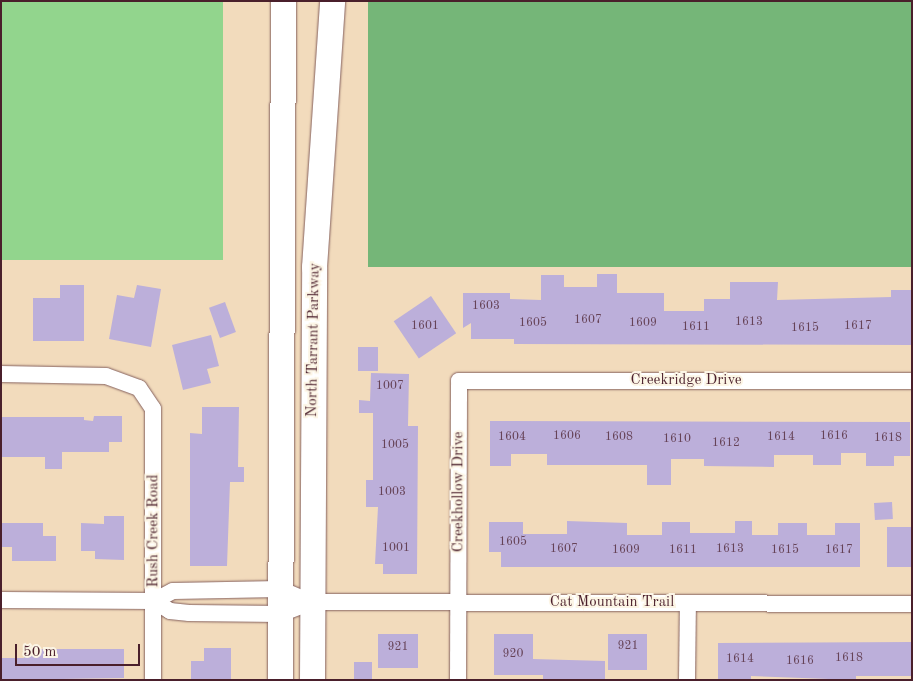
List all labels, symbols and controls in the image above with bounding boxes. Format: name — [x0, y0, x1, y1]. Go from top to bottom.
street label: North Tarrant Parkway — [304, 263, 324, 417]
house number: 1603 — [472, 300, 500, 314]
house number: 1607 — [574, 314, 602, 328]
house number: 1613 — [735, 316, 763, 330]
house number: 1605 — [519, 317, 547, 331]
house number: 1609 — [629, 317, 657, 331]
house number: 1601 — [411, 320, 439, 334]
house number: 1617 — [844, 320, 872, 334]
house number: 1611 — [682, 321, 710, 335]
house number: 1615 — [791, 322, 819, 336]
street label: Creekridge Drive — [630, 372, 742, 390]
house number: 1007 — [376, 380, 404, 394]
house number: 1606 — [553, 430, 581, 444]
house number: 1616 — [820, 430, 848, 444]
house number: 1604 — [498, 431, 526, 445]
house number: 1608 — [605, 431, 633, 445]
house number: 1614 — [767, 431, 795, 445]
street label: Creekhollow Drive — [450, 432, 468, 552]
house number: 1618 — [874, 432, 902, 446]
house number: 1610 — [663, 433, 691, 447]
house number: 1612 — [712, 437, 740, 451]
house number: 1005 — [381, 439, 409, 453]
street label: Rush Creek Road — [145, 474, 163, 588]
house number: 1003 — [378, 486, 406, 500]
house number: 1605 — [499, 536, 527, 550]
house number: 1001 — [382, 542, 410, 556]
house number: 1607 — [550, 543, 578, 557]
house number: 1613 — [716, 543, 744, 557]
house number: 1609 — [612, 544, 640, 558]
house number: 1611 — [669, 544, 697, 558]
house number: 1615 — [771, 544, 799, 558]
house number: 1617 — [825, 544, 853, 558]
street label: Cat Mountain Trail — [550, 594, 674, 612]
scale bar — [18, 634, 142, 666]
house number: 921 — [618, 640, 638, 654]
house number: 921 — [388, 641, 408, 655]
text: 50 m — [23, 645, 57, 660]
house number: 920 — [503, 648, 523, 662]
house number: 1618 — [835, 652, 863, 666]
house number: 1614 — [726, 653, 754, 667]
house number: 1616 — [786, 655, 814, 669]

